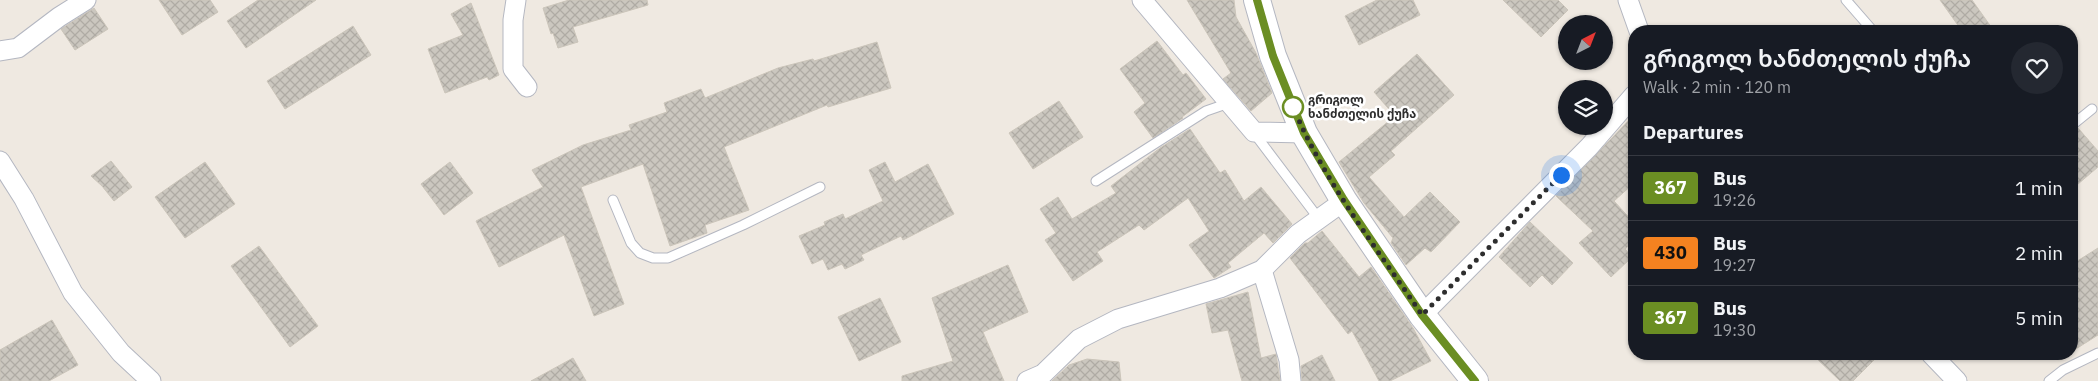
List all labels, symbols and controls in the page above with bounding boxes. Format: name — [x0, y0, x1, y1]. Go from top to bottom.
north arrow — [1558, 15, 1612, 70]
map controls — [1558, 15, 1613, 135]
text: გრიგოლ ხანძთელის ქუჩა — [1643, 42, 1971, 74]
button: heart — [2011, 42, 2063, 94]
text: Walk · 2 min · 120 m — [1643, 77, 1791, 97]
button: layers — [1558, 80, 1613, 135]
place label: გრიგოლ ხანძთელის ქუჩა — [1308, 92, 1416, 122]
marker: გრიგოლ ხანძთელის ქუჩა — [1282, 96, 1304, 118]
text: Departures — [1643, 120, 1743, 144]
your location — [1549, 163, 1574, 188]
text: Bus — [1713, 166, 1747, 190]
text: 367 — [1654, 176, 1687, 199]
text: 1 min — [2015, 176, 2063, 200]
text: 19:26 — [1713, 190, 1756, 210]
text: Bus — [1713, 231, 1747, 255]
text: 430 — [1654, 241, 1687, 264]
text: 2 min — [2015, 241, 2063, 265]
text: 19:27 — [1713, 255, 1756, 275]
text: Bus — [1713, 296, 1747, 320]
text: 367 — [1654, 306, 1687, 329]
text: 5 min — [2015, 306, 2063, 330]
text: 19:30 — [1713, 320, 1756, 340]

